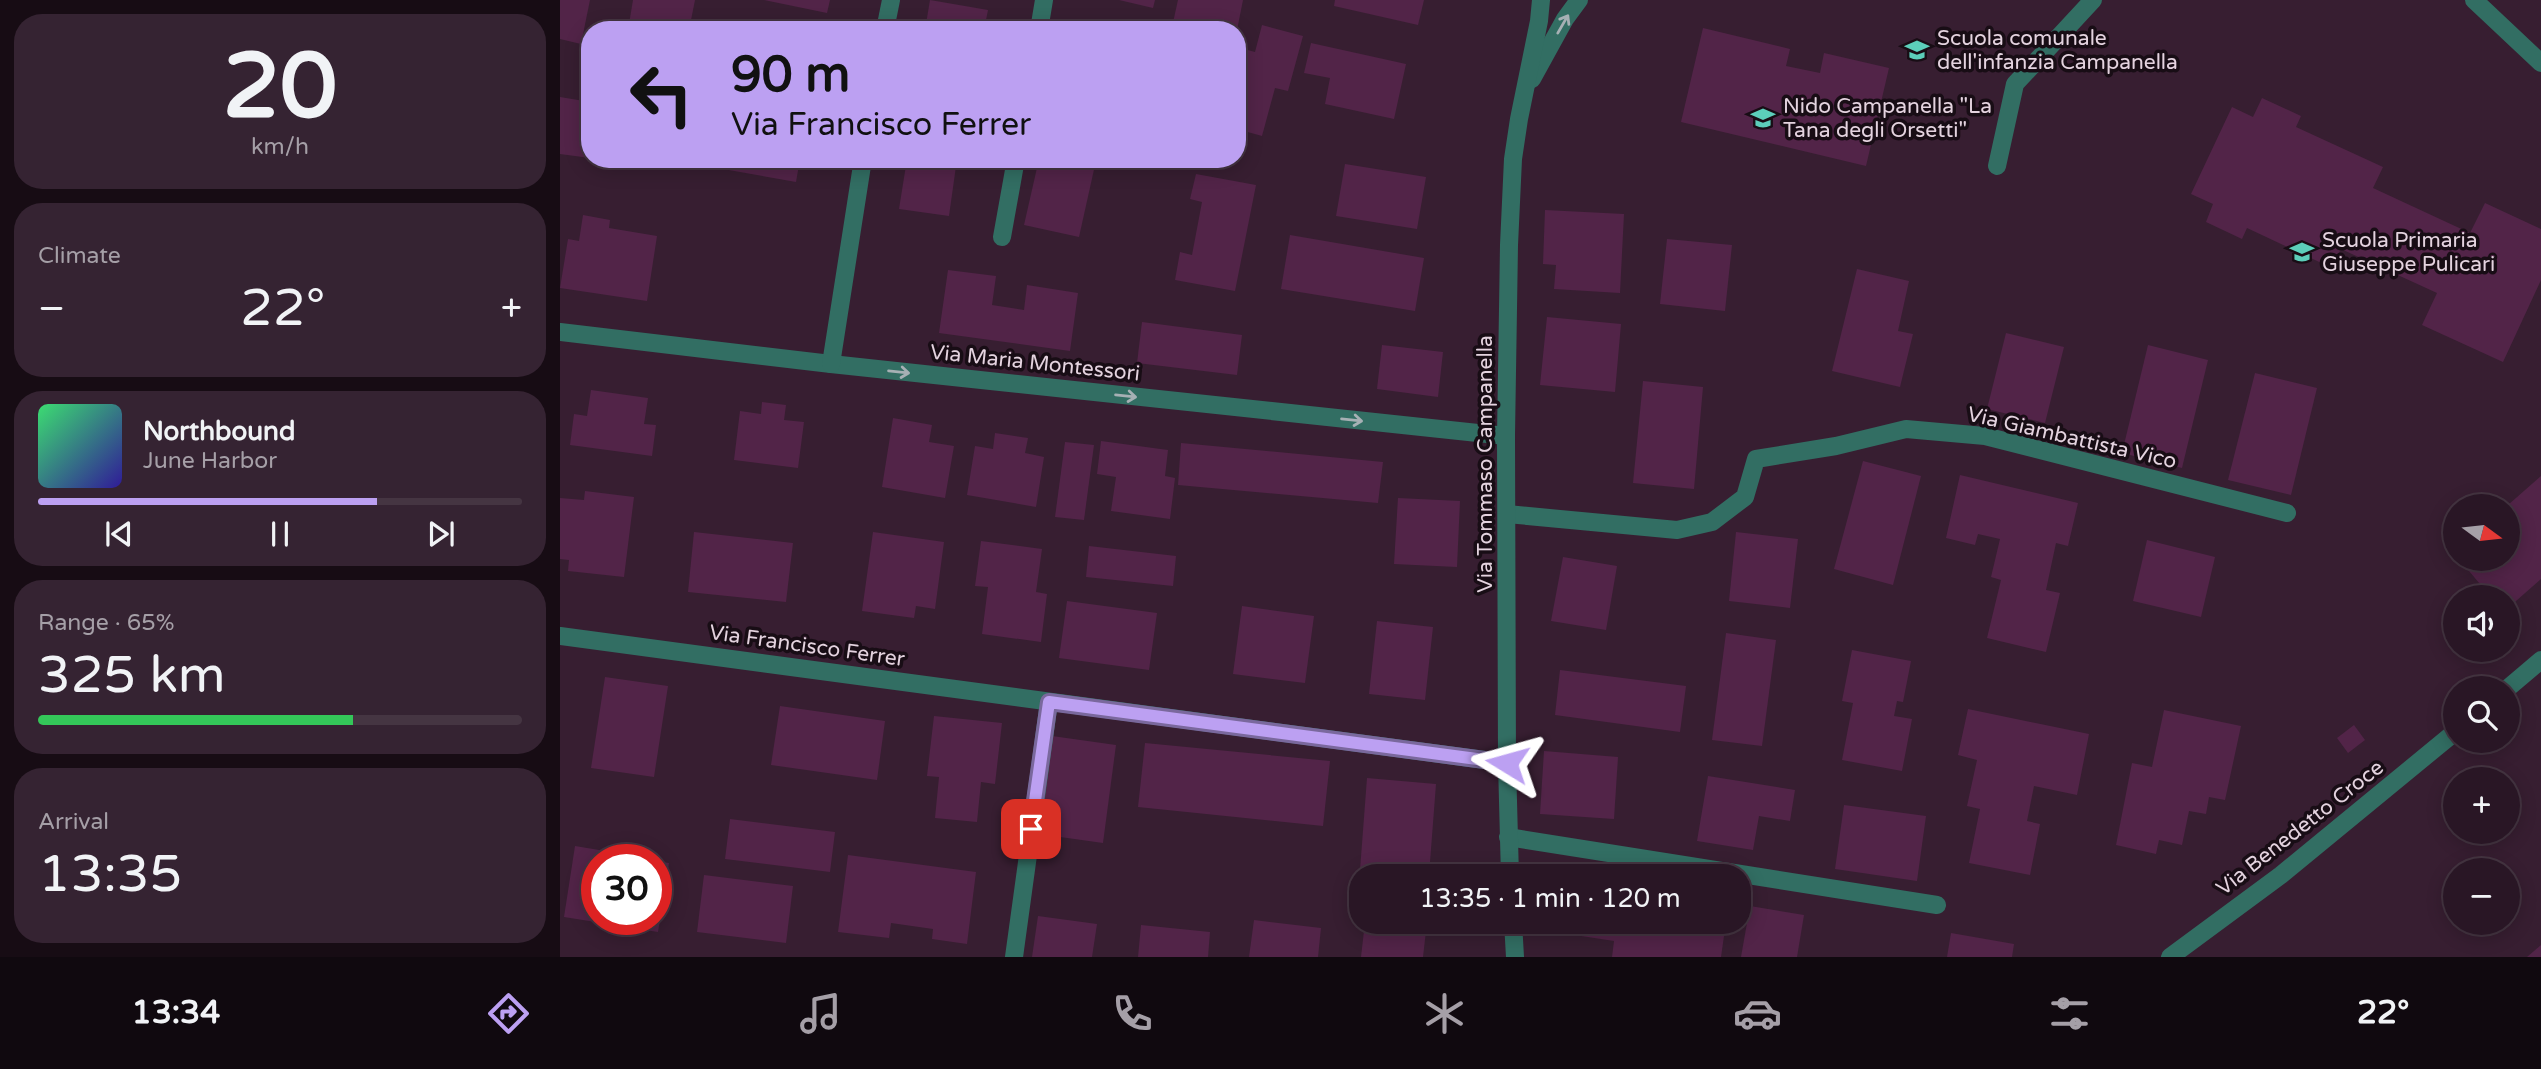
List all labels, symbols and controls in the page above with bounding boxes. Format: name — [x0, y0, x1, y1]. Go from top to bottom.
one-way arrow — [1557, 14, 1571, 34]
place label: Scuola comunale dell'infanzia Campanella — [1937, 26, 2178, 75]
text: 20 — [223, 32, 337, 142]
school or university icon: Scuola comunale dell'infanzia Campanella — [1903, 36, 1931, 64]
text: 90 m — [731, 46, 850, 105]
icon: left — [616, 49, 707, 140]
place label: Nido Campanella "La Tana degli Orsetti" — [1783, 94, 1992, 143]
school or university icon: Nido Campanella "La Tana degli Orsetti" — [1749, 104, 1777, 132]
text: Via Francisco Ferrer — [731, 106, 1031, 144]
text: km/h — [251, 133, 309, 161]
place label: Scuola Primaria Giuseppe Pulicari — [2322, 228, 2495, 277]
school or university icon: Scuola Primaria Giuseppe Pulicari — [2288, 238, 2316, 266]
text: Climate — [38, 242, 121, 270]
text: 22° — [240, 277, 325, 340]
text: − — [38, 286, 65, 332]
text: + — [501, 286, 522, 332]
street label: Via Tommaso Campanella — [1473, 335, 1498, 593]
street label: Via Maria Montessori — [929, 340, 1141, 386]
one-way arrow — [887, 365, 910, 378]
one-way arrow — [1114, 390, 1136, 403]
street label: Via Giambattista Vico — [1965, 402, 2179, 474]
one-way arrow — [1340, 414, 1363, 427]
text: Northbound — [143, 416, 295, 447]
text: June Harbor — [143, 447, 277, 475]
north arrow — [2443, 494, 2520, 570]
map controls — [2443, 494, 2520, 935]
icon: previous — [100, 515, 138, 553]
icon: pause — [261, 515, 299, 553]
icon: next — [422, 515, 460, 553]
button: sound — [2443, 585, 2520, 662]
text: Range · 65% — [38, 609, 174, 637]
street label: Via Francisco Ferrer — [708, 620, 906, 672]
text: 325 km — [38, 644, 226, 707]
button: search — [2443, 676, 2520, 753]
position arrow — [1470, 726, 1544, 800]
street label: Via Benedetto Croce — [2212, 755, 2389, 901]
button: + — [2443, 767, 2520, 844]
pin — [1001, 799, 1061, 859]
text: Arrival — [38, 808, 109, 836]
icon: arrive — [1012, 810, 1050, 848]
text: 13:35 — [38, 843, 182, 906]
speed limit sign: 30 — [581, 844, 672, 935]
button: − — [2443, 858, 2520, 935]
text: 13:35 · 1 min · 120 m — [1419, 883, 1681, 914]
icon: directions — [484, 989, 533, 1038]
icon: music — [796, 989, 845, 1038]
icon: phone — [1108, 989, 1157, 1038]
icon: climate — [1420, 989, 1469, 1038]
icon: car — [1733, 989, 1782, 1038]
icon: filters — [2045, 989, 2094, 1038]
text: 13:34 — [132, 994, 220, 1032]
text: 22° — [2357, 994, 2409, 1032]

